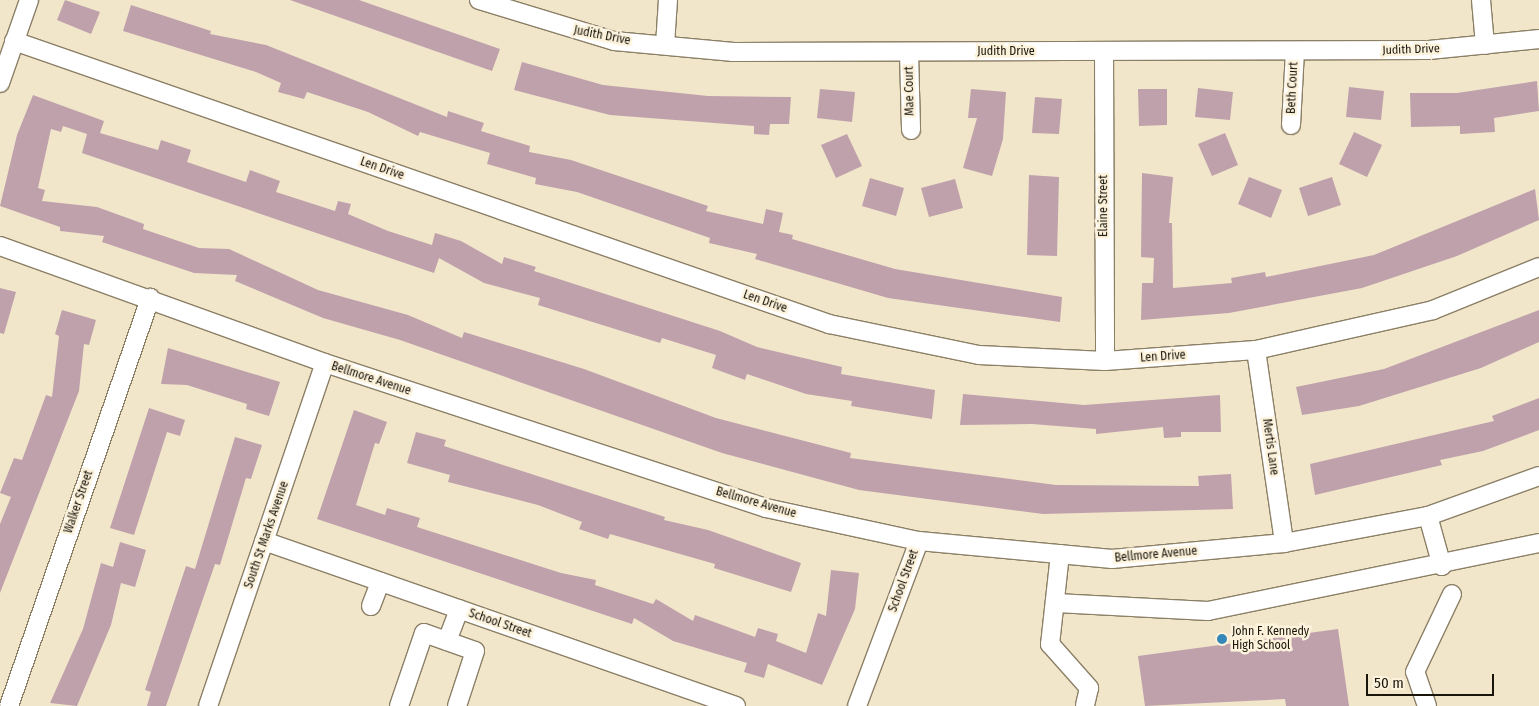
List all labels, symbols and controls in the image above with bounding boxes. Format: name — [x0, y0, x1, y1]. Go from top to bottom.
street label: Judith Drive — [572, 23, 632, 49]
street label: Judith Drive — [1382, 42, 1440, 58]
street label: Judith Drive — [977, 45, 1035, 59]
street label: Beth Court — [1284, 62, 1302, 114]
street label: Mae Court — [902, 66, 918, 116]
street label: Len Drive — [358, 155, 406, 183]
street label: Elaine Street — [1097, 175, 1111, 237]
street label: Len Drive — [741, 288, 789, 316]
street label: Len Drive — [1140, 348, 1186, 366]
street label: Bellmore Avenue — [329, 359, 413, 399]
street label: Mertis Lane — [1259, 418, 1281, 476]
street label: Walker Street — [62, 469, 96, 535]
street label: South St Marks Avenue — [242, 479, 292, 591]
street label: Bellmore Avenue — [714, 485, 798, 521]
street label: Bellmore Avenue — [1114, 544, 1198, 566]
street label: School Street — [886, 548, 922, 614]
street label: School Street — [467, 607, 533, 641]
place label: John F. Kennedy High School — [1232, 625, 1309, 653]
marker: John F. Kennedy High School — [1216, 633, 1228, 645]
scale bar — [1369, 664, 1496, 696]
text: 50 m — [1374, 674, 1404, 692]

